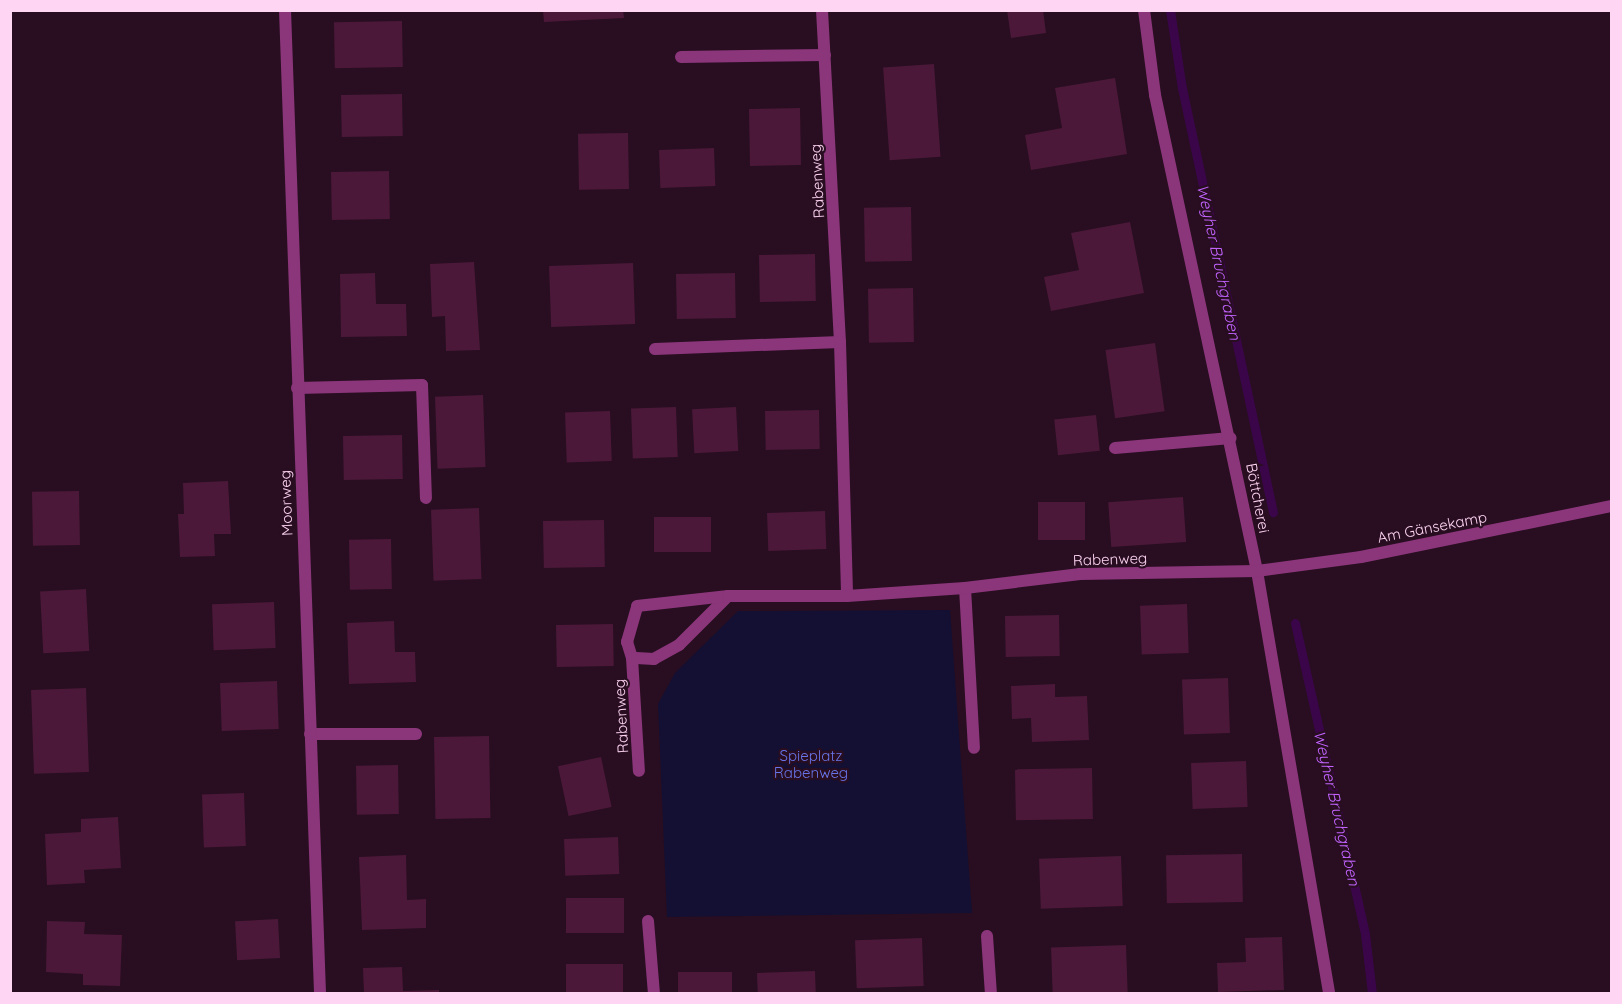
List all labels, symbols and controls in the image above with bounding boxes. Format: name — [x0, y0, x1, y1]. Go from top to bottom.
street label: Rabenweg — [806, 143, 828, 219]
water label: Weyher Bruchgraben — [1193, 182, 1245, 342]
street label: Böttcherei — [1242, 462, 1274, 534]
street label: Moorweg — [276, 470, 296, 536]
street label: Am Gänsekamp — [1376, 508, 1488, 546]
street label: Rabenweg — [1072, 549, 1148, 569]
street label: Rabenweg — [610, 678, 632, 754]
water label: Weyher Bruchgraben — [1310, 729, 1364, 887]
park label: Spieplatz Rabenweg — [774, 746, 848, 781]

